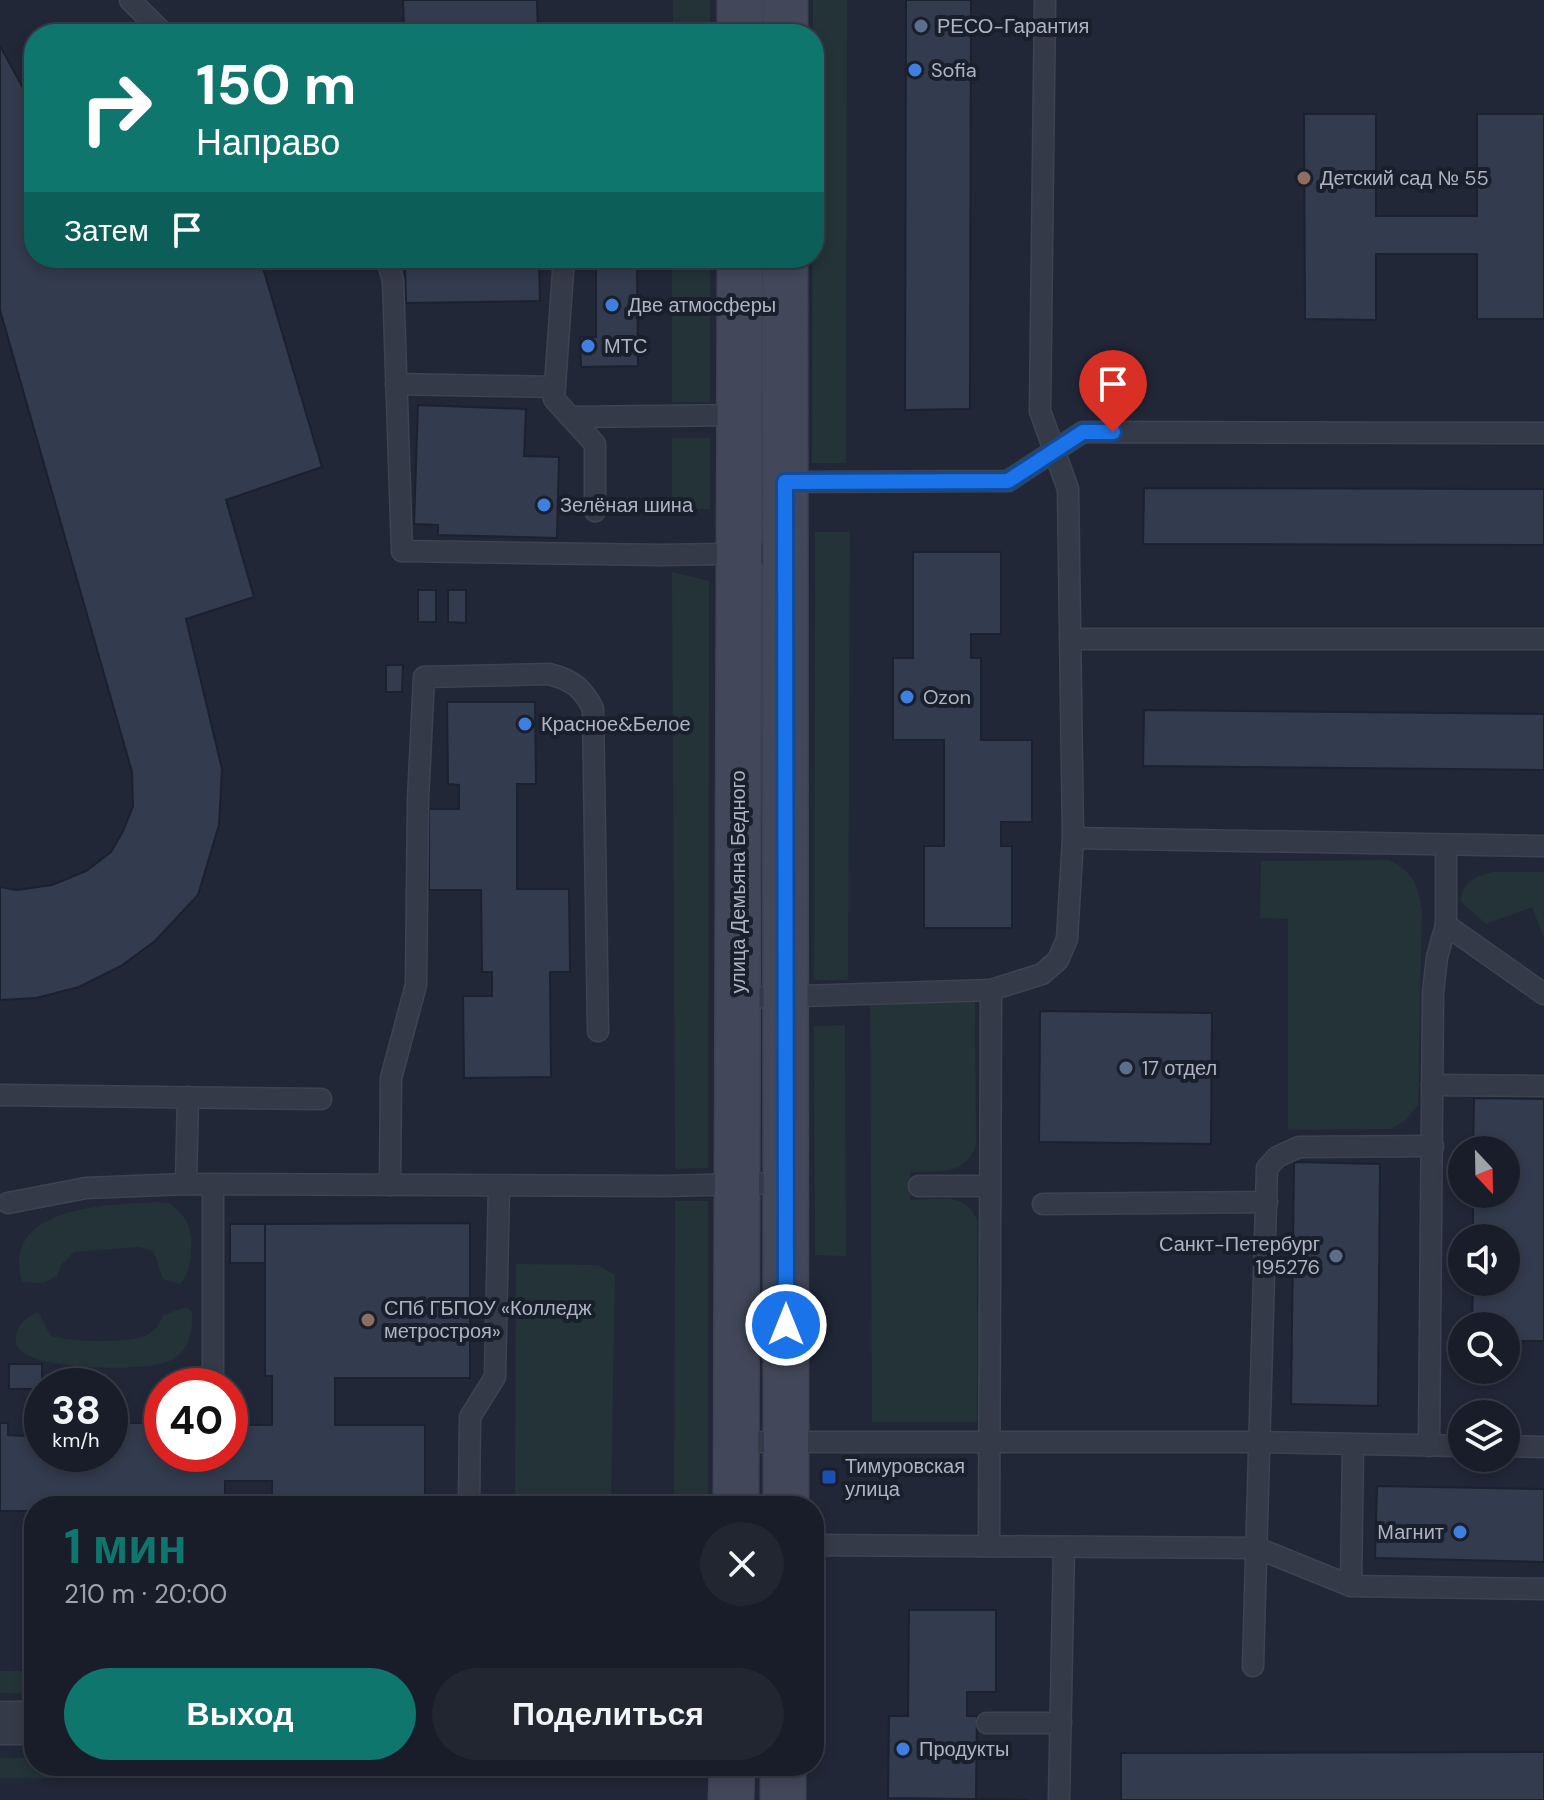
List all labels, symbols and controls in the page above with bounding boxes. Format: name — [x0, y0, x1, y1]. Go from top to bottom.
place label: РЕСО-Гарантия — [937, 13, 1089, 39]
marker: РЕСО-Гарантия — [912, 17, 930, 35]
text: 150 m — [196, 48, 357, 121]
icon: right — [64, 56, 168, 160]
place label: Sofia — [931, 57, 977, 83]
marker: Sofia — [906, 61, 924, 79]
text: Направо — [196, 119, 340, 166]
place label: Детский сад № 55 — [1320, 165, 1489, 191]
marker: Детский сад № 55 — [1295, 169, 1313, 187]
icon: arrive — [165, 208, 209, 252]
text: Затем — [64, 211, 149, 250]
place label: Две атмосферы — [628, 292, 776, 318]
marker: Две атмосферы — [603, 296, 621, 314]
place label: МТС — [604, 333, 647, 359]
marker: МТС — [579, 337, 597, 355]
pin — [1079, 350, 1147, 432]
icon: arrive — [1091, 362, 1135, 406]
place label: Зелёная шина — [560, 492, 694, 518]
marker: Зелёная шина — [535, 496, 553, 514]
place label: Ozon — [923, 684, 971, 710]
marker: Ozon — [898, 688, 916, 706]
place label: Красное&Белое — [541, 711, 691, 737]
marker: Красное&Белое — [516, 715, 534, 733]
street label: улица Демьяна Бедного — [725, 770, 751, 994]
place label: 17 отдел — [1142, 1055, 1217, 1081]
marker: 17 отдел — [1117, 1059, 1135, 1077]
north arrow — [1448, 1136, 1520, 1208]
map controls — [1448, 1136, 1520, 1472]
button: sound — [1448, 1224, 1520, 1296]
place label: Санкт-Петербург 195276 — [1159, 1231, 1320, 1280]
marker: Санкт-Петербург 195276 — [1327, 1247, 1345, 1265]
position arrow — [744, 1283, 828, 1367]
place label: СПб ГБПОУ «Колледж метростроя» — [384, 1295, 592, 1344]
marker: СПб ГБПОУ «Колледж метростроя» — [359, 1311, 377, 1329]
button: search — [1448, 1312, 1520, 1384]
speed limit sign: 40 — [144, 1368, 248, 1472]
text: 38 — [51, 1384, 101, 1436]
button: layers — [1448, 1400, 1520, 1472]
text: km/h — [52, 1427, 100, 1453]
place label: Тимуровская улица — [845, 1453, 965, 1502]
marker: Тимуровская улица — [820, 1468, 838, 1486]
text: 1 мин — [64, 1515, 187, 1578]
place label: Магнит — [1377, 1519, 1444, 1545]
button: close — [700, 1522, 784, 1606]
marker: Магнит — [1451, 1523, 1469, 1541]
text: 210 m · 20:00 — [64, 1577, 227, 1611]
button: Выход — [64, 1668, 416, 1760]
button: Поделиться — [432, 1668, 784, 1760]
place label: Продукты — [919, 1736, 1009, 1762]
marker: Продукты — [894, 1740, 912, 1758]

